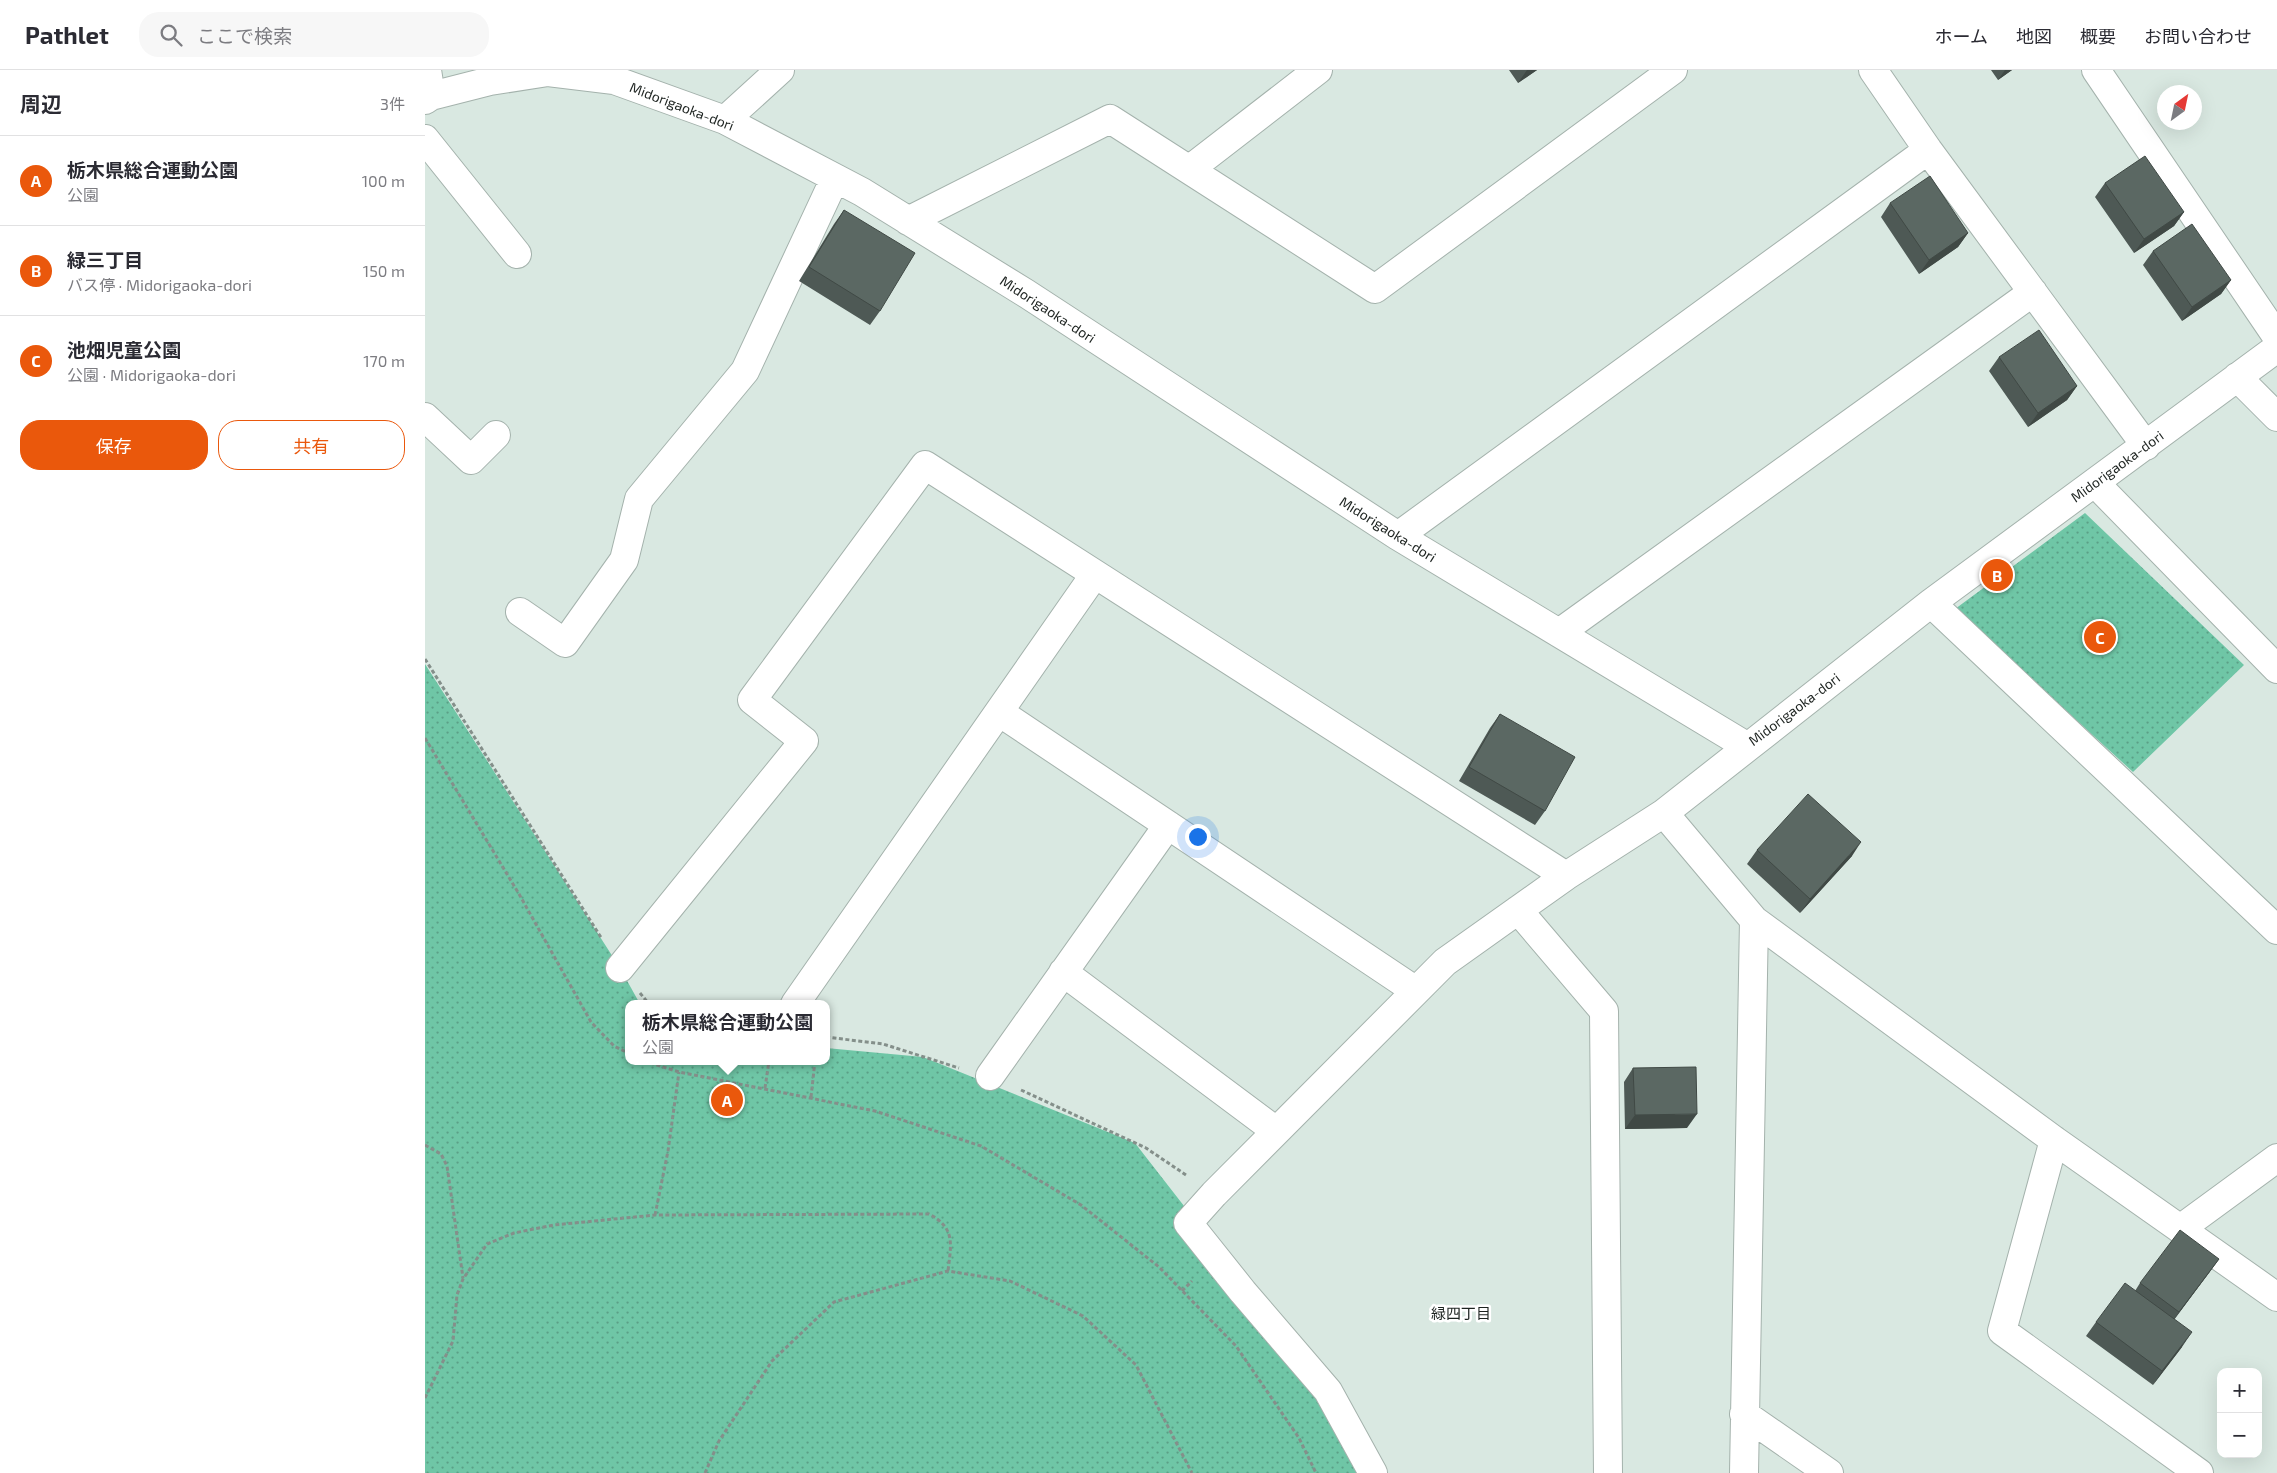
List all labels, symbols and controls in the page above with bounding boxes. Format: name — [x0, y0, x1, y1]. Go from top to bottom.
search box — [139, 12, 489, 57]
text: Pathlet — [25, 20, 109, 49]
icon: search — [157, 21, 185, 49]
text: ここで検索 — [197, 24, 292, 47]
text: ホーム — [1935, 25, 1988, 47]
text: 地図 — [2016, 25, 2052, 47]
text: 概要 — [2080, 25, 2116, 47]
text: お問い合わせ — [2144, 25, 2252, 47]
street label: Midorigaoka-dori — [627, 78, 737, 134]
north arrow — [2157, 85, 2202, 130]
text: 周辺 — [20, 91, 62, 116]
text: 3件 — [380, 94, 405, 113]
text: 栃木県総合運動公園 — [67, 158, 238, 181]
text: A — [31, 171, 41, 190]
text: 100 m — [362, 171, 405, 190]
text: 公園 — [67, 185, 99, 204]
text: 緑三丁目 — [67, 248, 143, 271]
text: B — [31, 261, 41, 280]
text: 150 m — [363, 261, 405, 280]
street label: Midorigaoka-dori — [997, 272, 1099, 346]
text: バス停 · Midorigaoka-dori — [67, 275, 252, 294]
text: 池畑児童公園 — [67, 338, 181, 361]
text: C — [31, 351, 41, 370]
text: 170 m — [363, 351, 405, 370]
text: 公園 · Midorigaoka-dori — [67, 365, 236, 384]
button: 保存 — [20, 420, 208, 470]
button: 共有 — [218, 420, 405, 470]
street label: Midorigaoka-dori — [2067, 427, 2167, 505]
street label: Midorigaoka-dori — [1337, 493, 1439, 565]
pin: B — [1981, 556, 2013, 594]
pin: C — [2084, 618, 2116, 656]
street label: Midorigaoka-dori — [1745, 669, 1843, 749]
your location — [1185, 824, 1211, 850]
popup — [625, 1000, 830, 1065]
text: 栃木県総合運動公園 — [642, 1010, 813, 1033]
text: 公園 — [642, 1037, 674, 1056]
pin: A — [711, 1081, 743, 1119]
district label: 緑四丁目 — [1431, 1304, 1491, 1322]
map controls — [2217, 1368, 2262, 1458]
button: + — [2217, 1368, 2262, 1413]
button: − — [2217, 1413, 2262, 1458]

